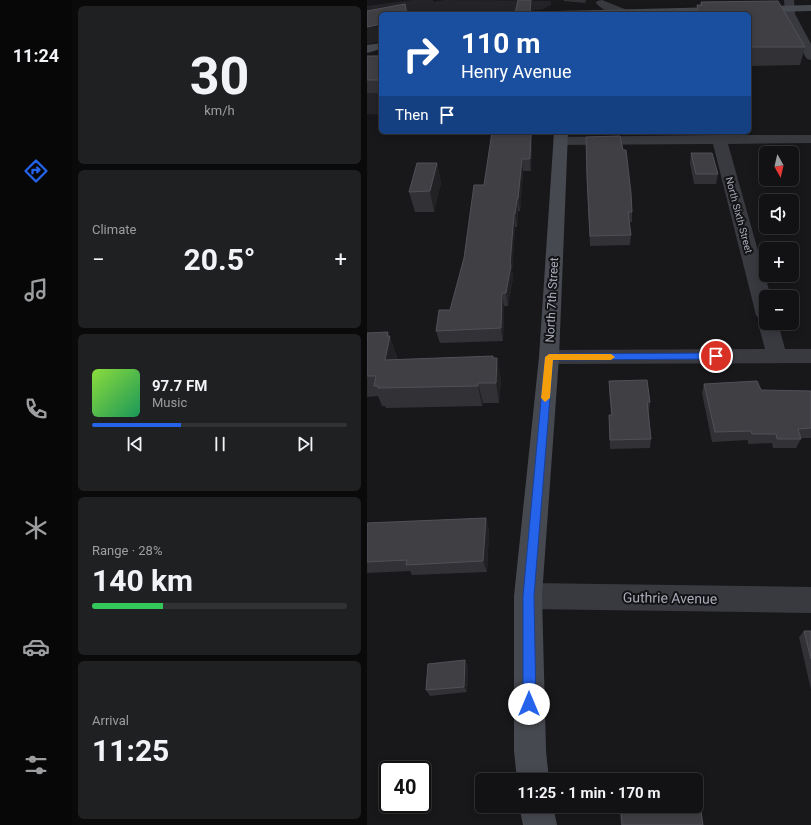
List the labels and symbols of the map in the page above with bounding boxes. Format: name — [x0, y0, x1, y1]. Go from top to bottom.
north arrow — [759, 146, 799, 186]
street label: North Sixth Street — [724, 176, 754, 254]
street label: North 7th Street — [543, 257, 561, 343]
pin — [699, 339, 733, 373]
street label: Guthrie Avenue — [623, 589, 717, 607]
position arrow — [508, 683, 550, 725]
speed limit sign: 40 — [379, 761, 431, 813]

